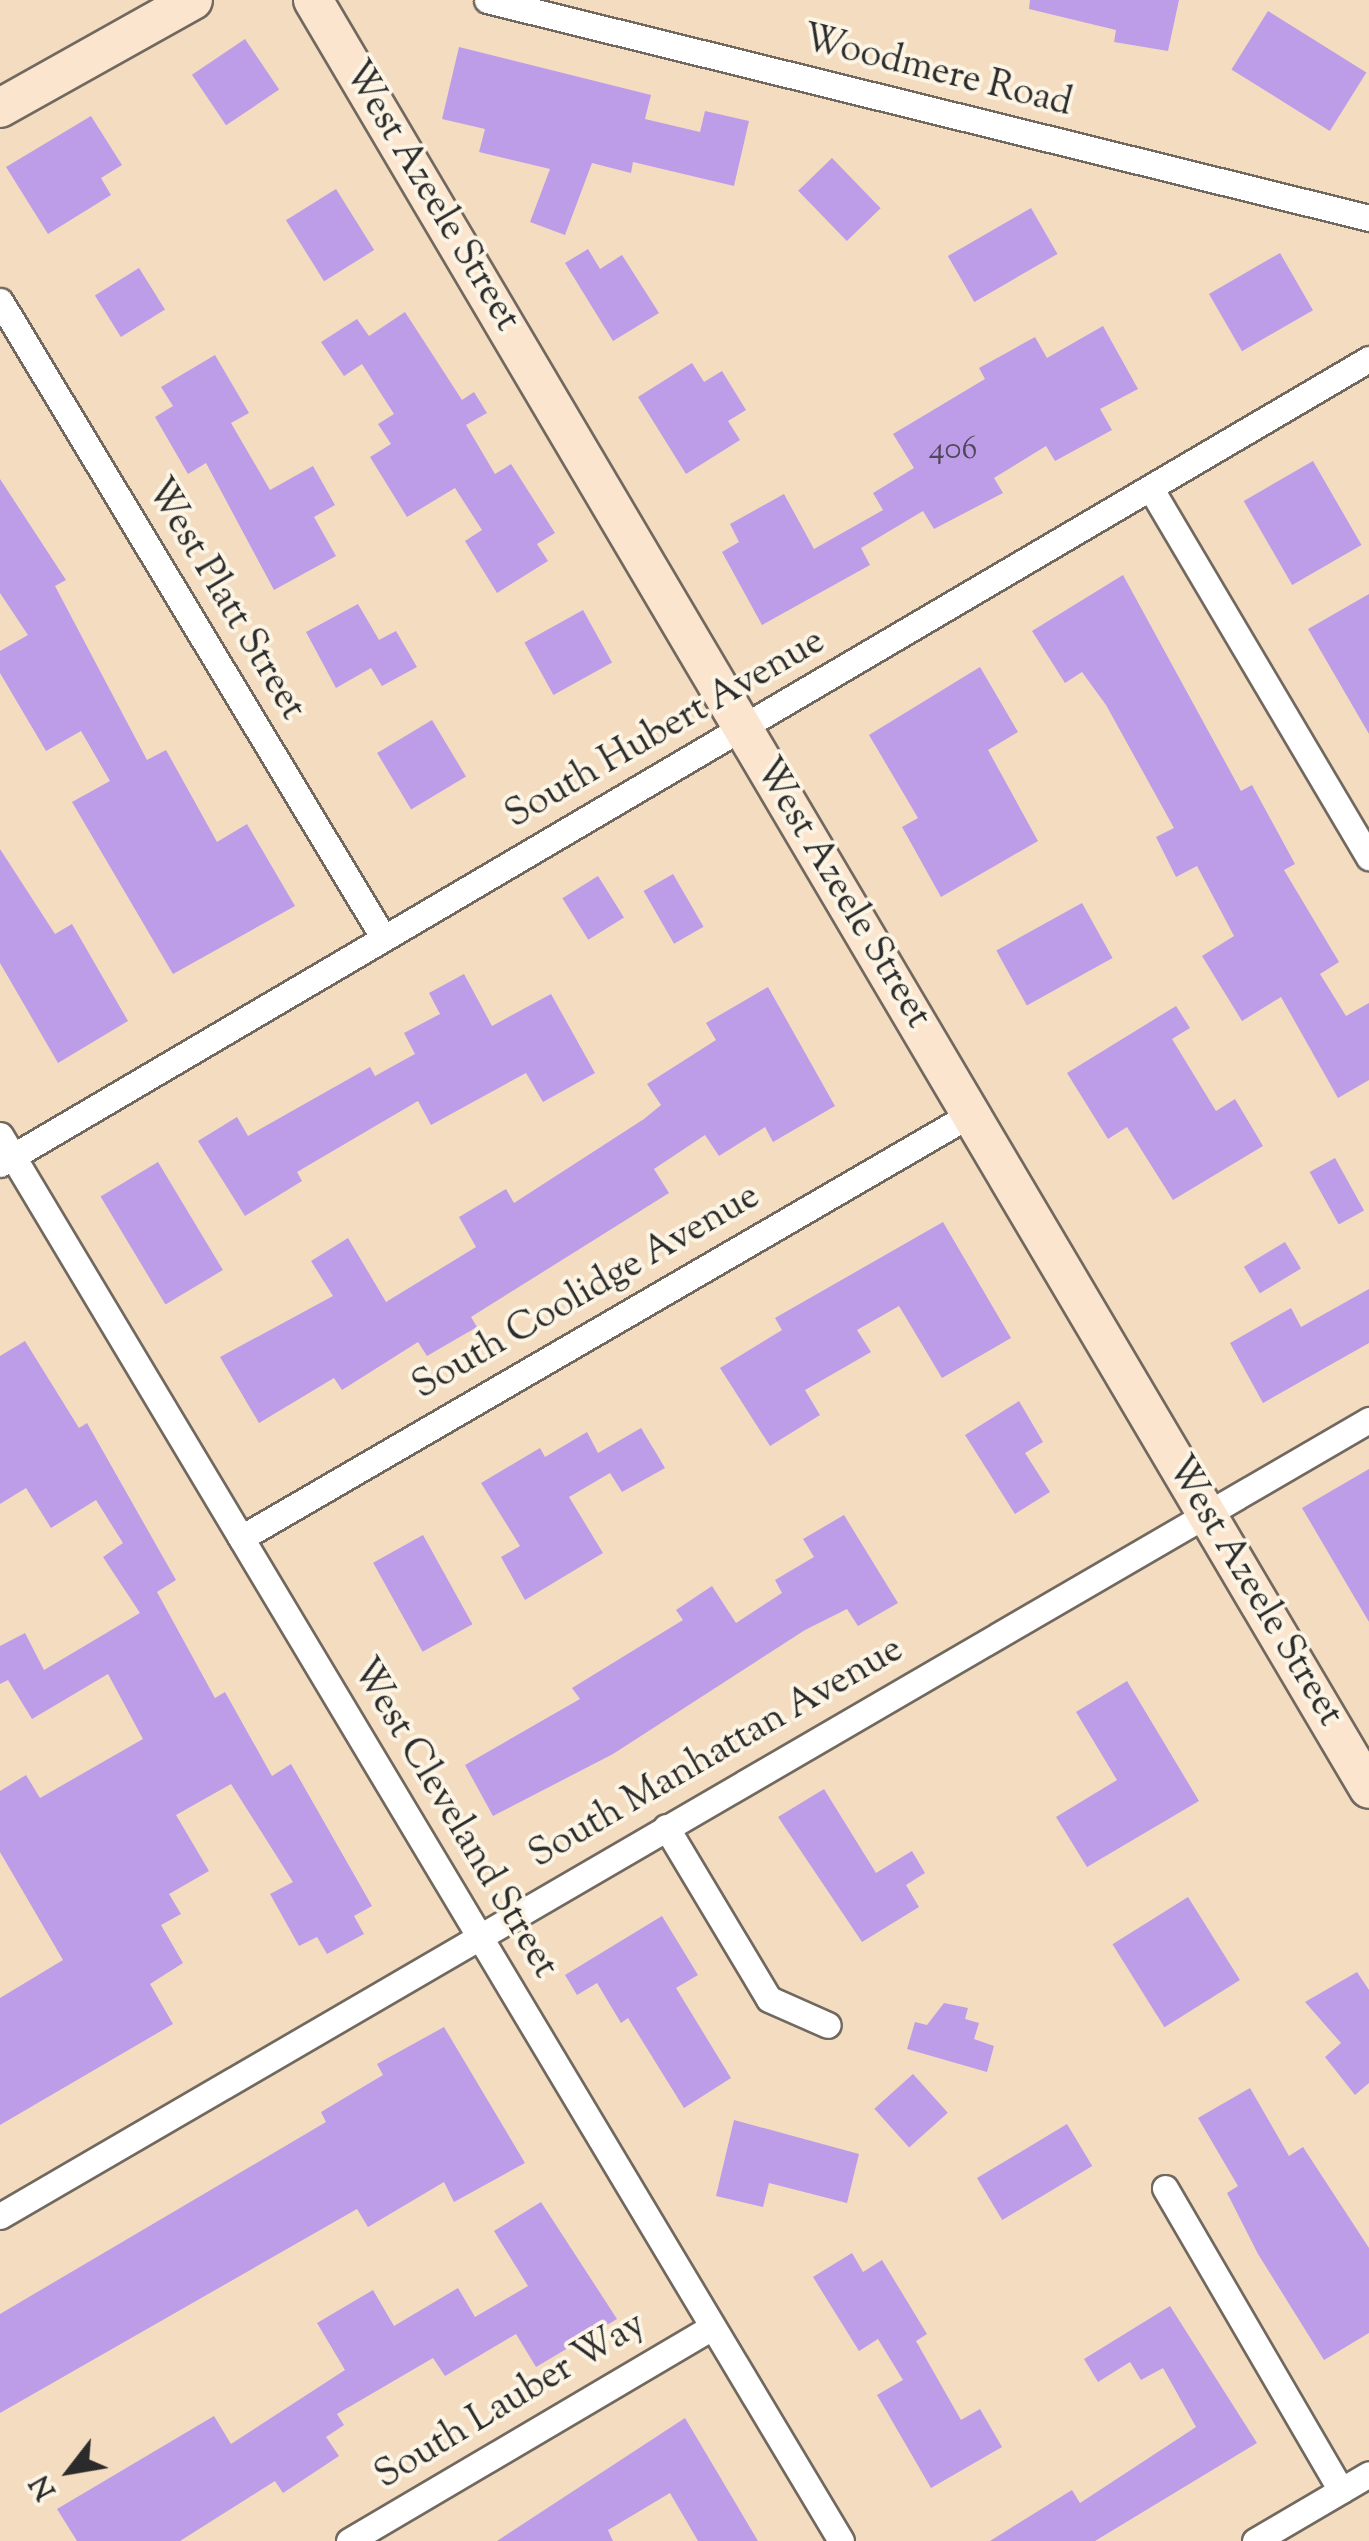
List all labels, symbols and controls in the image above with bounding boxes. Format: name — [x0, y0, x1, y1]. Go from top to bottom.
street label: Woodmere Road — [798, 18, 1076, 128]
street label: West Azeele Street — [331, 54, 529, 340]
house number: 406 — [929, 431, 977, 469]
street label: West Platt Street — [134, 471, 314, 729]
street label: South Hubert Avenue — [498, 620, 834, 840]
street label: West Azeele Street — [742, 751, 940, 1037]
street label: South Coolidge Avenue — [405, 1175, 769, 1411]
street label: West Azeele Street — [1154, 1449, 1352, 1735]
street label: South Manhattan Avenue — [522, 1628, 912, 1880]
street label: West Cleveland Street — [340, 1651, 566, 1987]
street label: South Lauber Way — [368, 2303, 654, 2501]
north arrow — [20, 2421, 120, 2521]
text: N — [21, 2467, 67, 2506]

